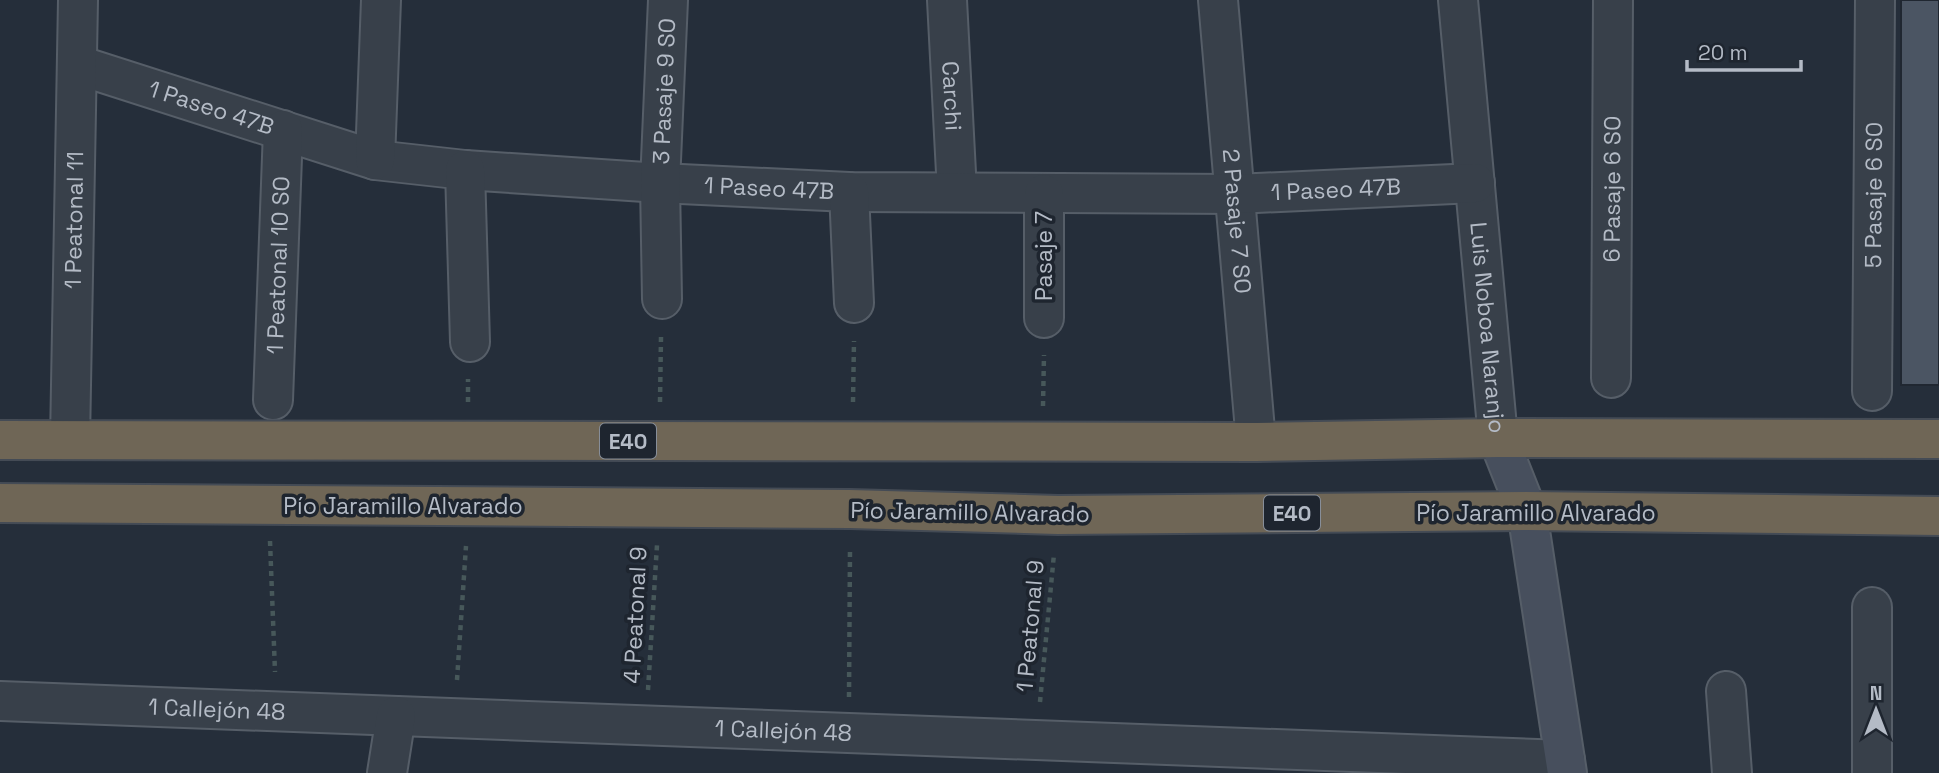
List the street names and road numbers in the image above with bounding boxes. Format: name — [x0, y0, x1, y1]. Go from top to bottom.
street label: 3 Pasaje 9 SO — [646, 17, 682, 165]
street label: Carchi — [935, 60, 969, 132]
street label: 1 Paseo 47B — [145, 74, 278, 142]
street label: 6 Pasaje 6 SO — [1597, 116, 1627, 262]
street label: 5 Pasaje 6 SO — [1858, 122, 1889, 268]
street label: 2 Pasaje 7 SO — [1216, 147, 1258, 295]
street label: 1 Peatonal 11 — [58, 151, 90, 289]
street label: 1 Paseo 47B — [703, 170, 835, 206]
street label: 1 Paseo 47B — [1270, 171, 1401, 207]
street label: 1 Peatonal 10 SO — [260, 175, 296, 355]
street label: Pasaje 7 — [1029, 211, 1059, 301]
street label: Luis Noboa Naranjo — [1463, 221, 1512, 435]
road number: E40 — [600, 424, 656, 458]
street label: Pío Jaramillo Alvarado — [283, 491, 523, 521]
street label: Pío Jaramillo Alvarado — [850, 495, 1090, 529]
road number: E40 — [1264, 496, 1320, 530]
street label: Pío Jaramillo Alvarado — [1416, 498, 1656, 528]
street label: 4 Peatonal 9 — [616, 546, 654, 684]
street label: 1 Peatonal 9 — [1009, 559, 1051, 693]
street label: 1 Callejón 48 — [148, 692, 286, 727]
street label: 1 Callejón 48 — [714, 713, 853, 748]

